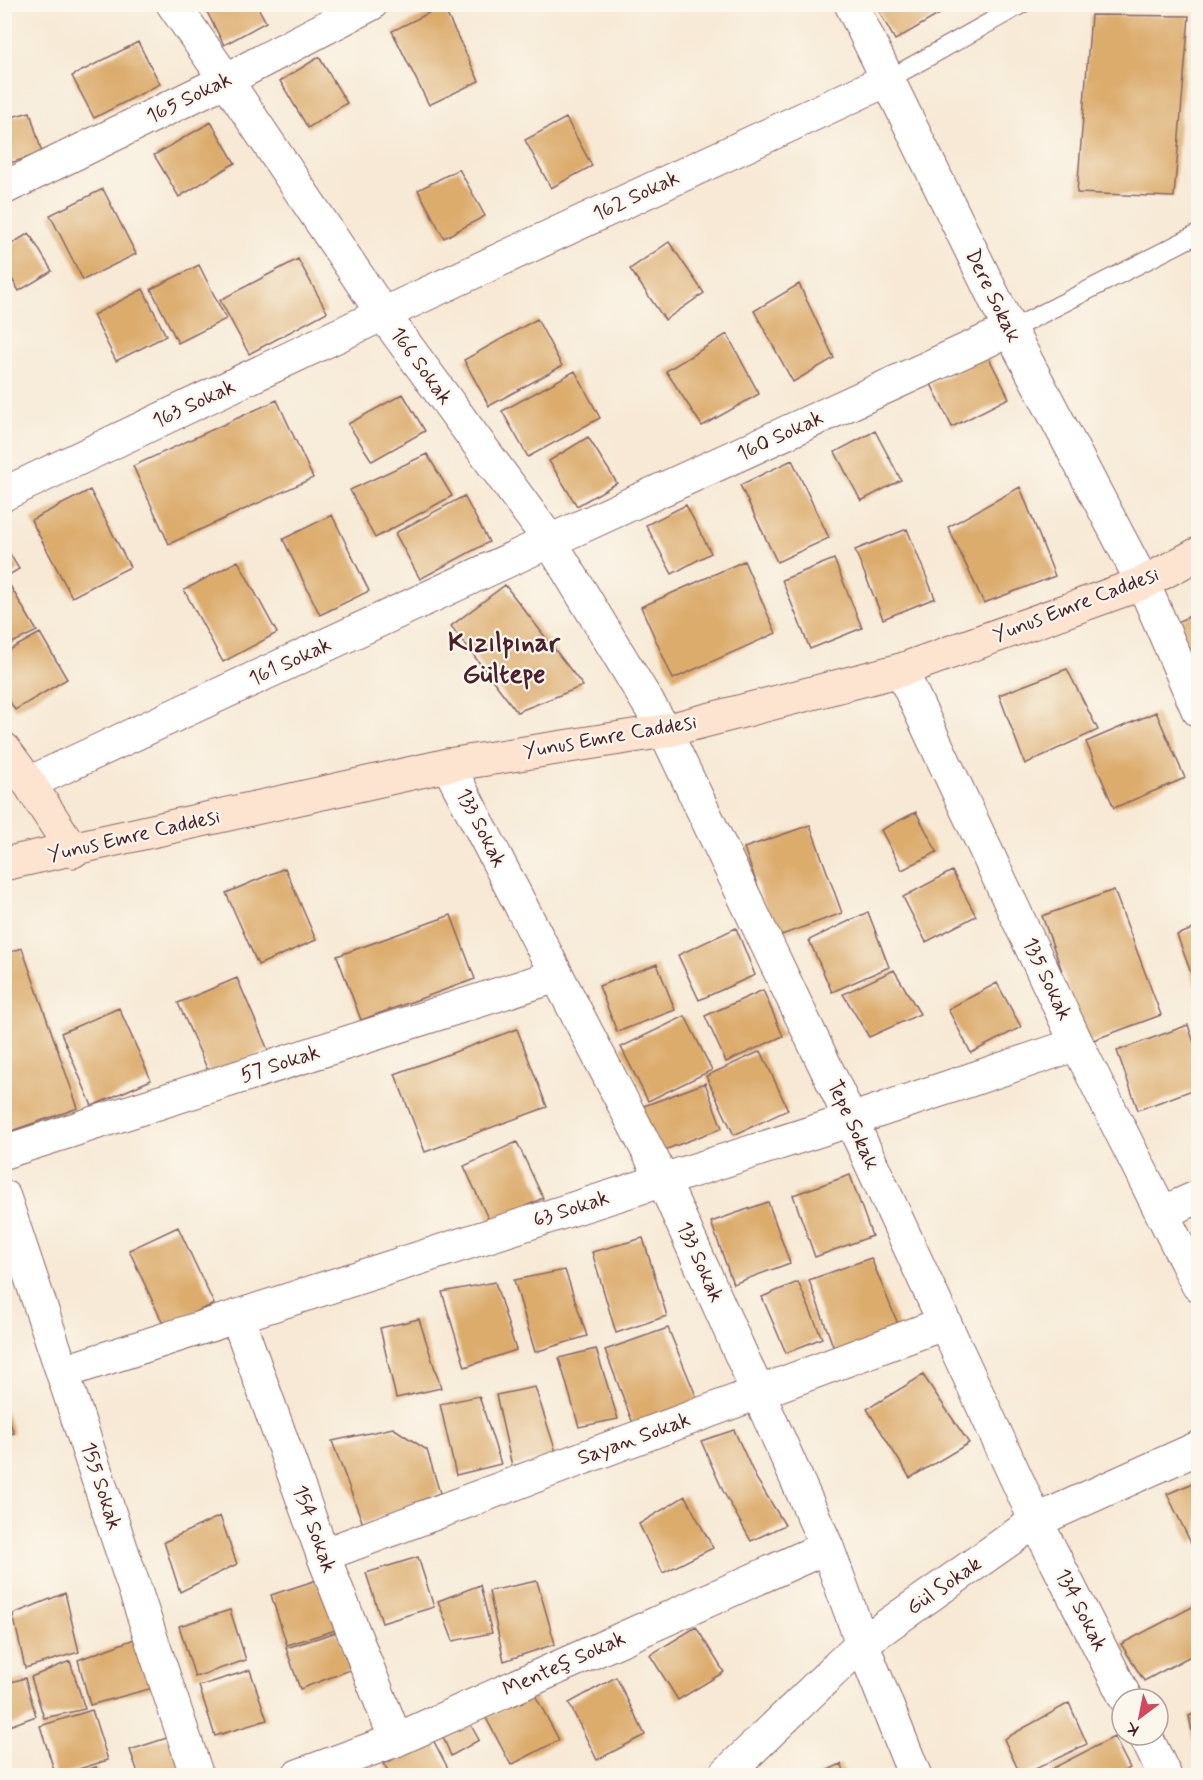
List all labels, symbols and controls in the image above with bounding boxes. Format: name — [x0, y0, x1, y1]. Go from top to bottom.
street label: 165 Sokak — [142, 65, 236, 131]
street label: 162 Sokak — [588, 164, 684, 228]
street label: Dere Sokak — [958, 245, 1028, 348]
street label: 166 Sokak — [383, 321, 459, 411]
street label: 163 Sokak — [148, 373, 240, 435]
street label: 160 Sokak — [732, 404, 828, 468]
street label: Yunus Emre Caddesi — [989, 560, 1163, 650]
district label: Kızılpınar Gültepe — [448, 626, 561, 692]
street label: 161 Sokak — [244, 631, 336, 693]
street label: Yunus Emre Caddesi — [521, 708, 699, 766]
street label: 133 Sokak — [449, 783, 513, 873]
street label: Yunus Emre Caddesi — [45, 803, 223, 869]
street label: 135 Sokak — [1016, 933, 1078, 1025]
street label: 57 Sokak — [237, 1038, 323, 1090]
street label: Tepe Sokak — [820, 1075, 886, 1175]
street label: 63 Sokak — [529, 1184, 613, 1234]
street label: 133 Sokak — [670, 1217, 730, 1307]
street label: Sayan Sokak — [574, 1406, 694, 1472]
street label: 155 Sokak — [74, 1438, 128, 1534]
street label: 154 Sokak — [285, 1481, 343, 1577]
street label: Gül Sokak — [901, 1550, 987, 1622]
street label: 134 Sokak — [1048, 1564, 1114, 1656]
street label: Menteş Sokak — [498, 1624, 630, 1704]
north arrow — [1110, 1687, 1170, 1747]
text: K — [1122, 1716, 1143, 1740]

